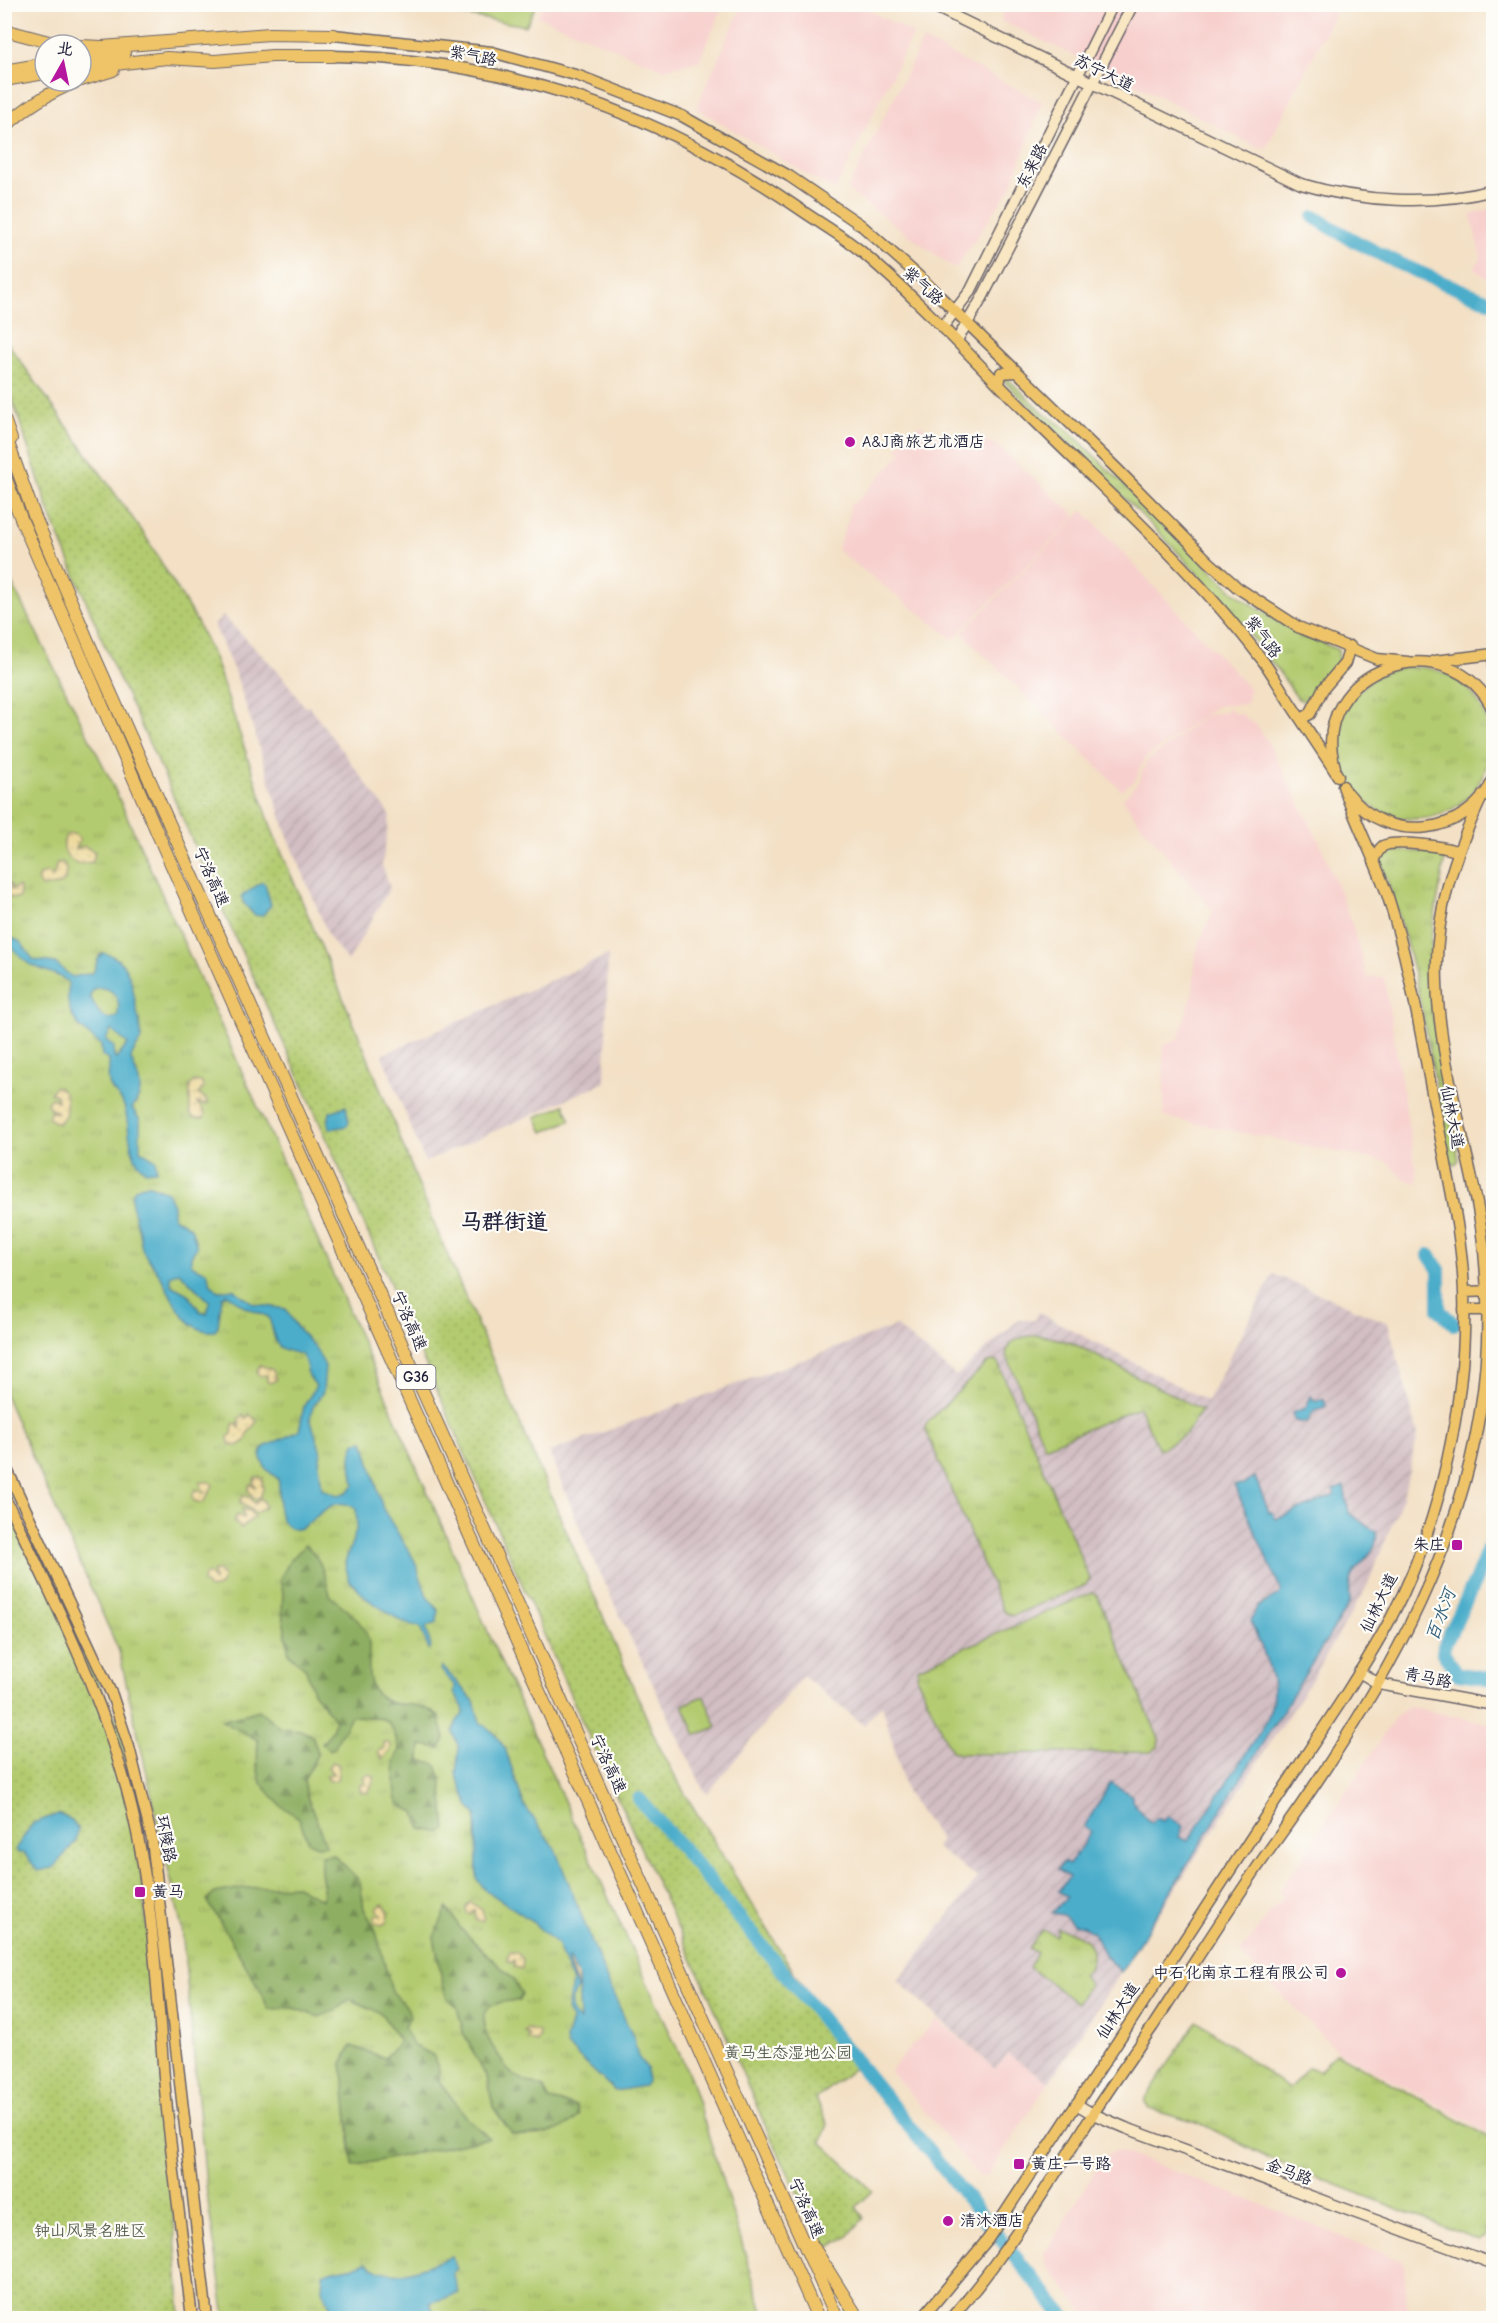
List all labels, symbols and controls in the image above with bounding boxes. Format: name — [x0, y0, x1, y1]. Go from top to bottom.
north arrow — [33, 33, 93, 93]
text: 北 — [56, 39, 75, 59]
street label: 紫气路 — [448, 43, 498, 69]
street label: 苏宁大道 — [1071, 51, 1137, 95]
street label: 东来路 — [1013, 141, 1051, 191]
street label: 紫气路 — [899, 263, 947, 309]
place label: A&J商旅艺术酒店 — [862, 433, 985, 451]
marker: A&J商旅艺术酒店 — [843, 435, 857, 449]
street label: 紫气路 — [1241, 612, 1285, 662]
street label: 宁洛高速 — [190, 844, 232, 910]
street label: 仙林大道 — [1437, 1084, 1467, 1150]
district label: 马群街道 — [460, 1209, 548, 1235]
street label: 宁洛高速 — [388, 1288, 430, 1354]
road number: G36 — [396, 1365, 436, 1389]
place label: 朱庄 — [1413, 1536, 1445, 1554]
marker: 朱庄 — [1450, 1538, 1464, 1552]
street label: 仙林大道 — [1357, 1570, 1401, 1636]
water label: 百水河 — [1422, 1583, 1462, 1644]
street label: 青马路 — [1403, 1665, 1453, 1691]
street label: 宁洛高速 — [586, 1731, 630, 1797]
street label: 环陵路 — [153, 1814, 179, 1864]
place label: 黄马 — [152, 1883, 184, 1901]
marker: 黄马 — [133, 1885, 147, 1899]
place label: 中石化南京工程有限公司 — [1153, 1964, 1329, 1982]
marker: 中石化南京工程有限公司 — [1334, 1966, 1348, 1980]
street label: 仙林大道 — [1093, 1979, 1143, 2043]
park label: 黄马生态湿地公园 — [724, 2044, 852, 2062]
place label: 黄庄一号路 — [1031, 2155, 1111, 2173]
street label: 金马路 — [1263, 2155, 1315, 2189]
marker: 黄庄一号路 — [1012, 2157, 1026, 2171]
street label: 宁洛高速 — [785, 2175, 827, 2241]
place label: 清沐酒店 — [960, 2212, 1024, 2230]
marker: 清沐酒店 — [941, 2214, 955, 2228]
park label: 钟山风景名胜区 — [34, 2222, 146, 2240]

